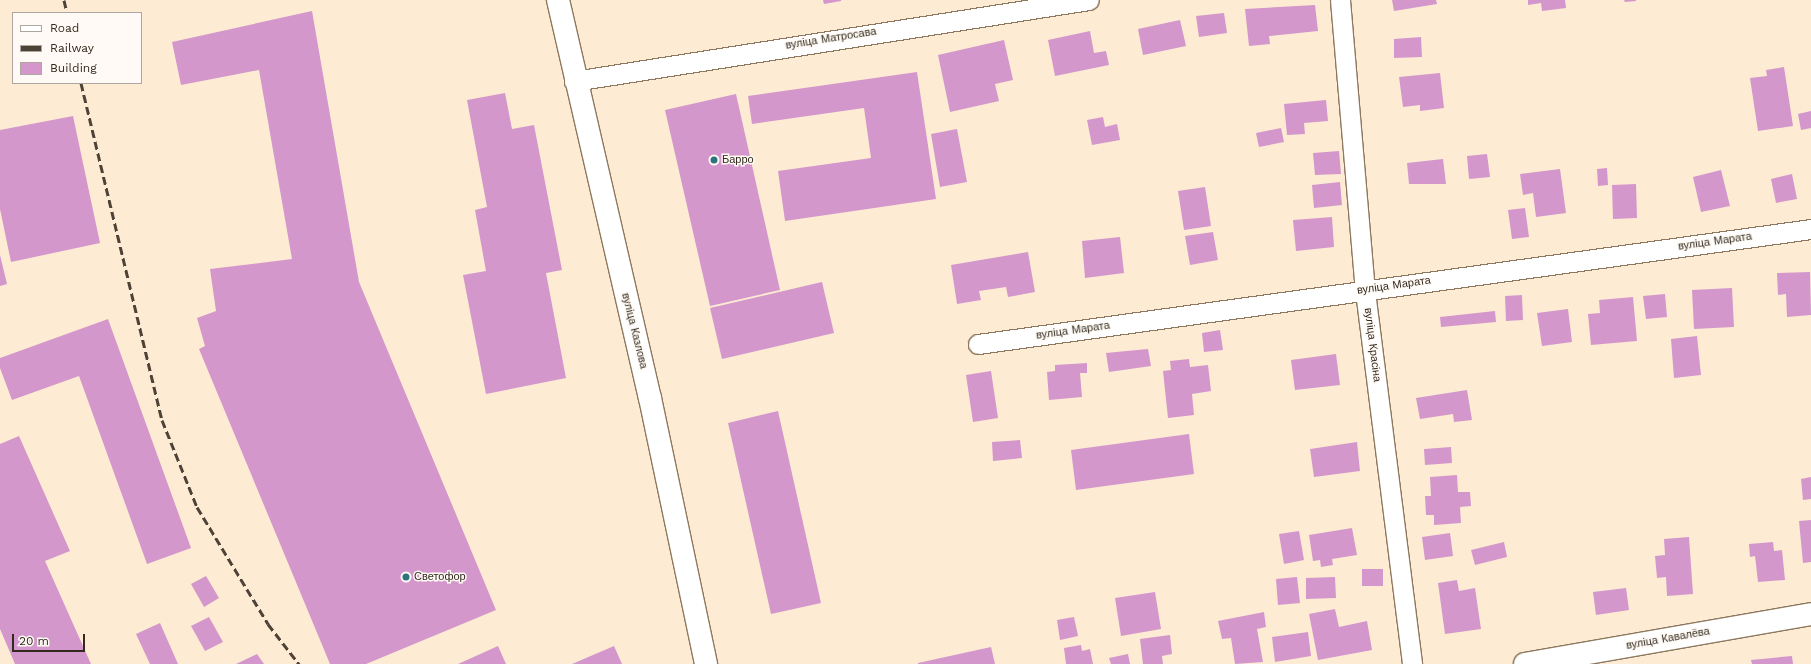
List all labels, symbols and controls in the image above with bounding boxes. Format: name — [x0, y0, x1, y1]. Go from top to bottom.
legend — [12, 12, 142, 84]
text: Road — [50, 21, 79, 35]
street label: вуліца Матросава — [785, 25, 877, 53]
text: Railway — [50, 41, 94, 55]
text: Building — [50, 61, 97, 75]
place label: Барро — [722, 153, 754, 167]
marker: Барро — [709, 155, 719, 165]
street label: вуліца Марата — [1677, 230, 1753, 254]
street label: вуліца Марата — [1356, 274, 1432, 298]
street label: вуліца Казлова — [618, 292, 650, 370]
street label: вуліца Красіна — [1361, 307, 1383, 383]
street label: вуліца Марата — [1035, 319, 1111, 343]
place label: Светофор — [414, 570, 466, 584]
marker: Светофор — [401, 572, 411, 582]
street label: вуліца Кавалёва — [1625, 625, 1711, 653]
scale bar — [14, 626, 87, 652]
text: 20 m — [19, 634, 49, 648]

